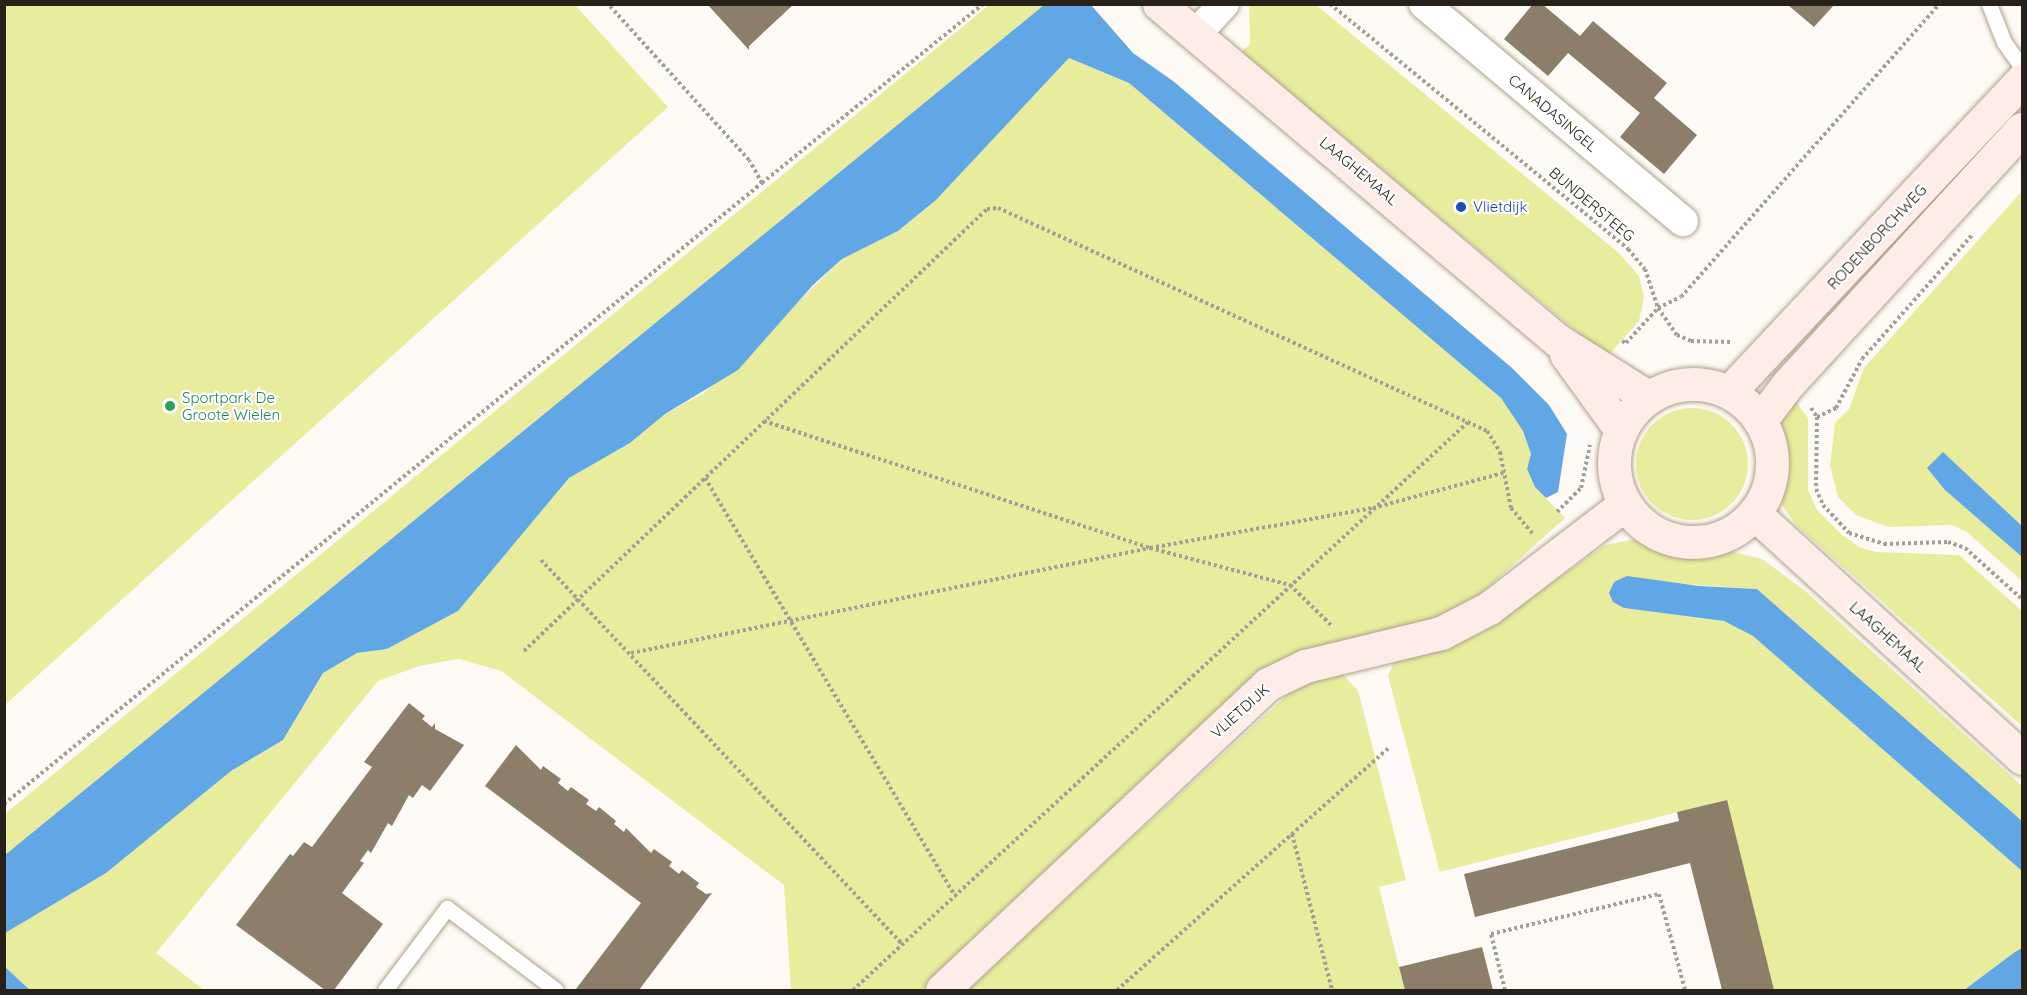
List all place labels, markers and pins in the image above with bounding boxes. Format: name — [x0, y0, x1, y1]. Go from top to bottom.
place label: Vlietdijk — [1473, 198, 1527, 216]
marker: Vlietdijk — [1454, 200, 1468, 214]
place label: Sportpark De Groote Wielen — [182, 388, 280, 423]
marker: Sportpark De Groote Wielen — [163, 399, 177, 413]

